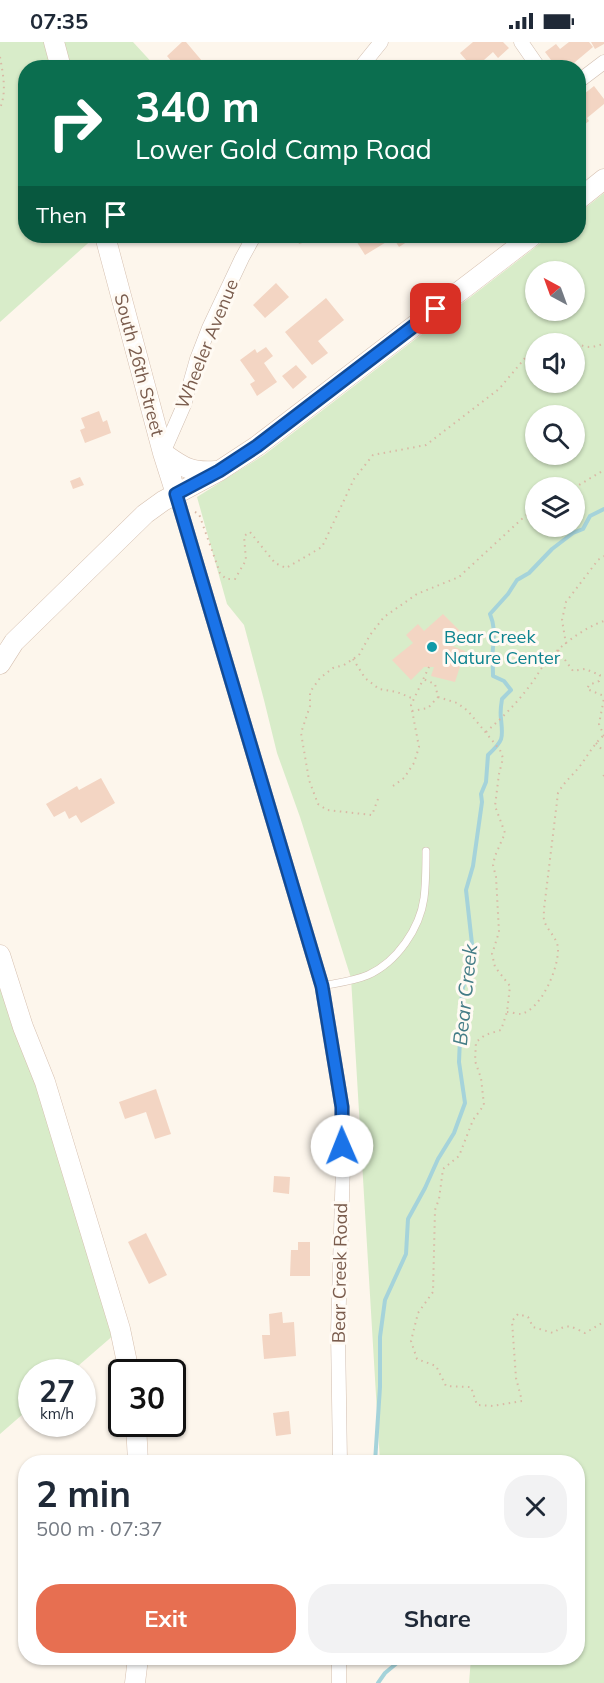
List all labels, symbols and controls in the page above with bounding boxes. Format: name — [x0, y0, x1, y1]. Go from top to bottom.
text: 07:35 — [30, 7, 88, 35]
text: 340 m — [135, 80, 260, 133]
icon: right — [36, 84, 114, 162]
text: Lower Gold Camp Road — [135, 132, 432, 166]
icon: arrive — [99, 198, 132, 231]
text: Then — [36, 201, 87, 229]
north arrow — [525, 261, 585, 321]
map controls — [525, 261, 585, 537]
street label: Wheeler Avenue — [170, 275, 243, 412]
pin — [410, 283, 461, 334]
street label: South 26th Street — [109, 291, 170, 439]
icon: arrive — [419, 292, 452, 325]
button: sound — [525, 333, 585, 393]
button: search — [525, 405, 585, 465]
button: layers — [525, 477, 585, 537]
place label: Bear Creek Nature Center — [444, 625, 561, 669]
marker: Bear Creek Nature Center — [425, 640, 439, 654]
water label: Bear Creek — [447, 942, 482, 1047]
position arrow — [310, 1114, 374, 1178]
street label: Bear Creek Road — [327, 1203, 352, 1343]
speed limit sign: 30 — [108, 1359, 186, 1437]
text: 27 — [39, 1372, 75, 1410]
text: km/h — [40, 1404, 74, 1423]
text: 2 min — [36, 1471, 131, 1516]
button: close — [504, 1475, 567, 1538]
text: 500 m · 07:37 — [36, 1516, 162, 1541]
button: Exit — [36, 1584, 296, 1653]
button: Share — [308, 1584, 567, 1653]

